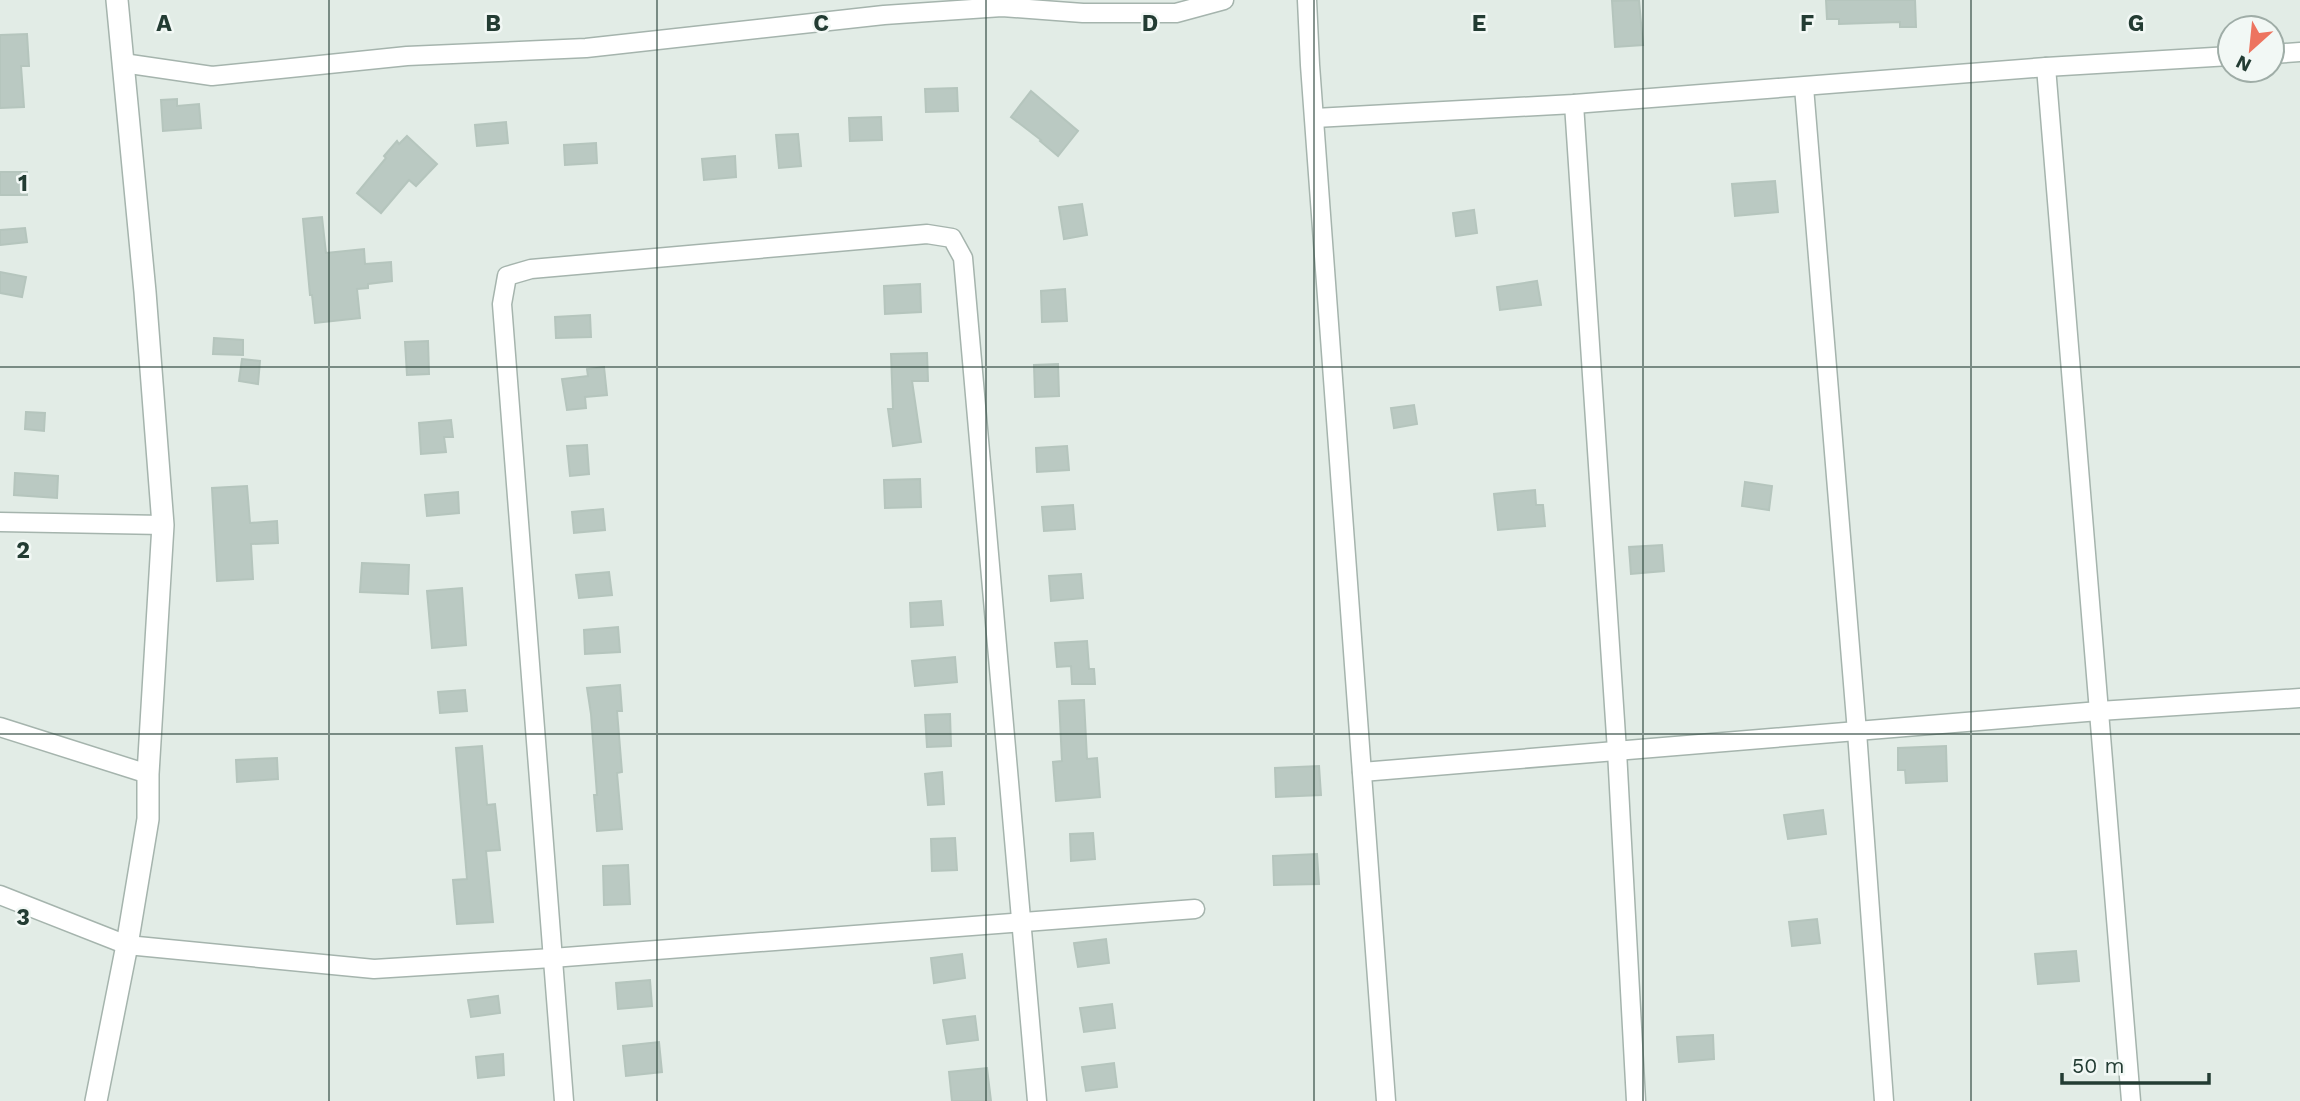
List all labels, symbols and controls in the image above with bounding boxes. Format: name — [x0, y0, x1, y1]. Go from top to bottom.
text: A — [156, 10, 172, 37]
text: B — [485, 10, 501, 37]
text: C — [813, 10, 829, 37]
text: D — [1142, 10, 1158, 37]
text: E — [1472, 10, 1486, 37]
text: F — [1800, 10, 1814, 37]
text: G — [2128, 10, 2144, 37]
north arrow — [2216, 14, 2286, 84]
text: N — [2232, 50, 2255, 77]
text: 1 — [18, 170, 28, 197]
text: 2 — [16, 537, 30, 564]
text: 3 — [16, 904, 30, 931]
scale bar — [2062, 1042, 2209, 1086]
text: 50 m — [2072, 1053, 2124, 1078]

